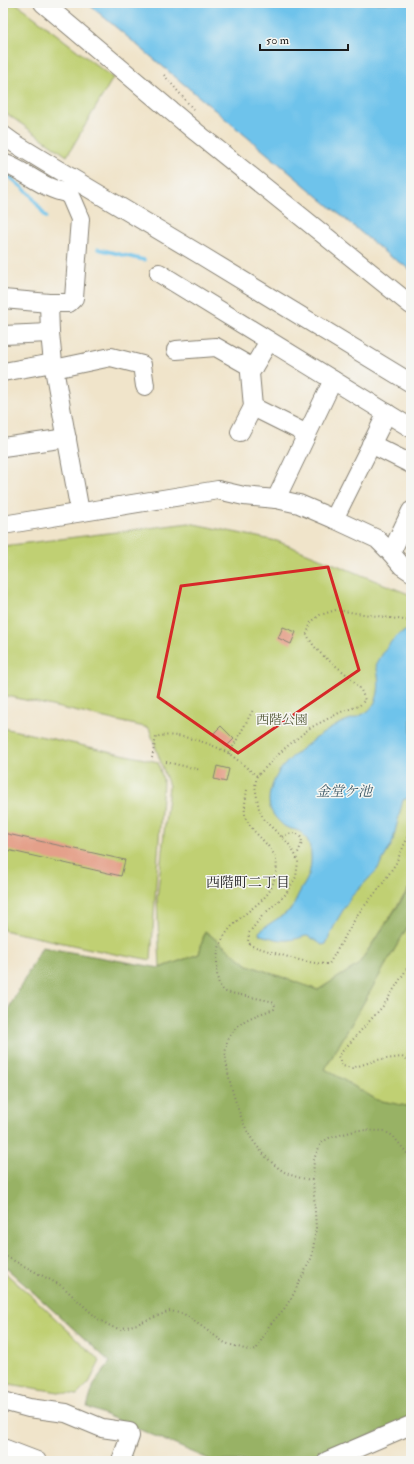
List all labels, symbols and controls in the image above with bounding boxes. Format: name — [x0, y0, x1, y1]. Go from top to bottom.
scale bar — [260, 26, 348, 52]
text: 50 m — [266, 33, 290, 48]
park label: 西階公園 — [256, 712, 308, 728]
water label: 金堂ケ池 — [316, 783, 374, 800]
district label: 西階町二丁目 — [206, 874, 290, 891]

